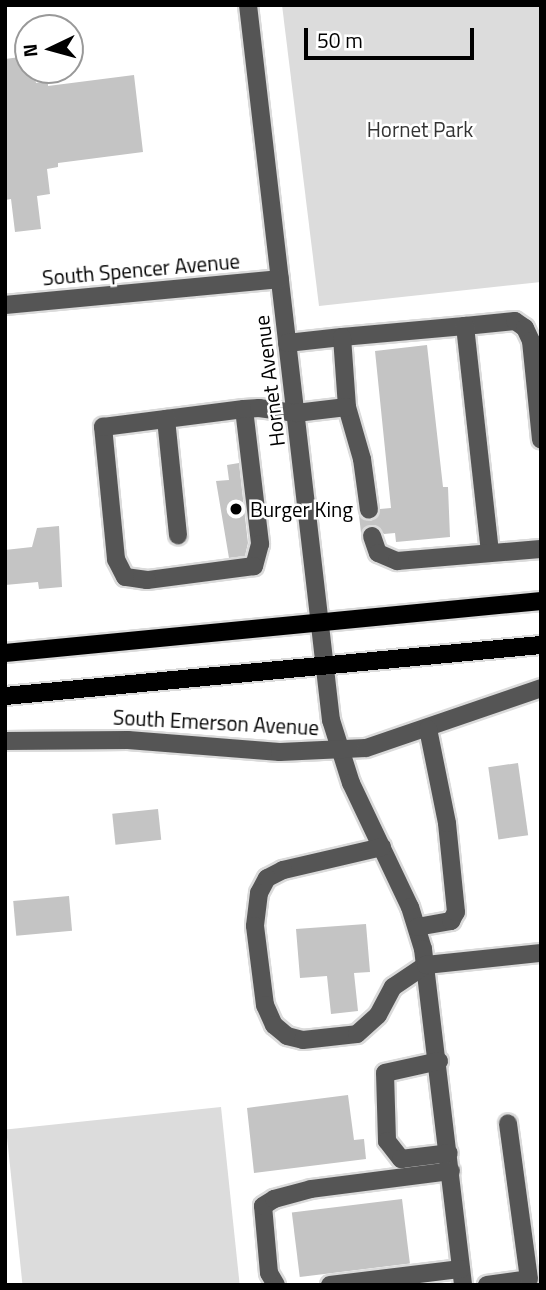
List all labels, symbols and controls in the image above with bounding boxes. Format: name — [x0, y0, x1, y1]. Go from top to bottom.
north arrow — [14, 14, 84, 84]
scale bar — [308, 14, 478, 58]
text: 50 m — [317, 24, 363, 56]
text: N — [15, 43, 45, 59]
park label: Hornet Park — [367, 116, 473, 142]
street label: South Spencer Avenue — [41, 248, 241, 290]
street label: Hornet Avenue — [248, 314, 290, 448]
place label: Burger King — [250, 496, 353, 522]
marker: Burger King — [228, 501, 244, 517]
street label: South Emerson Avenue — [112, 704, 320, 740]

